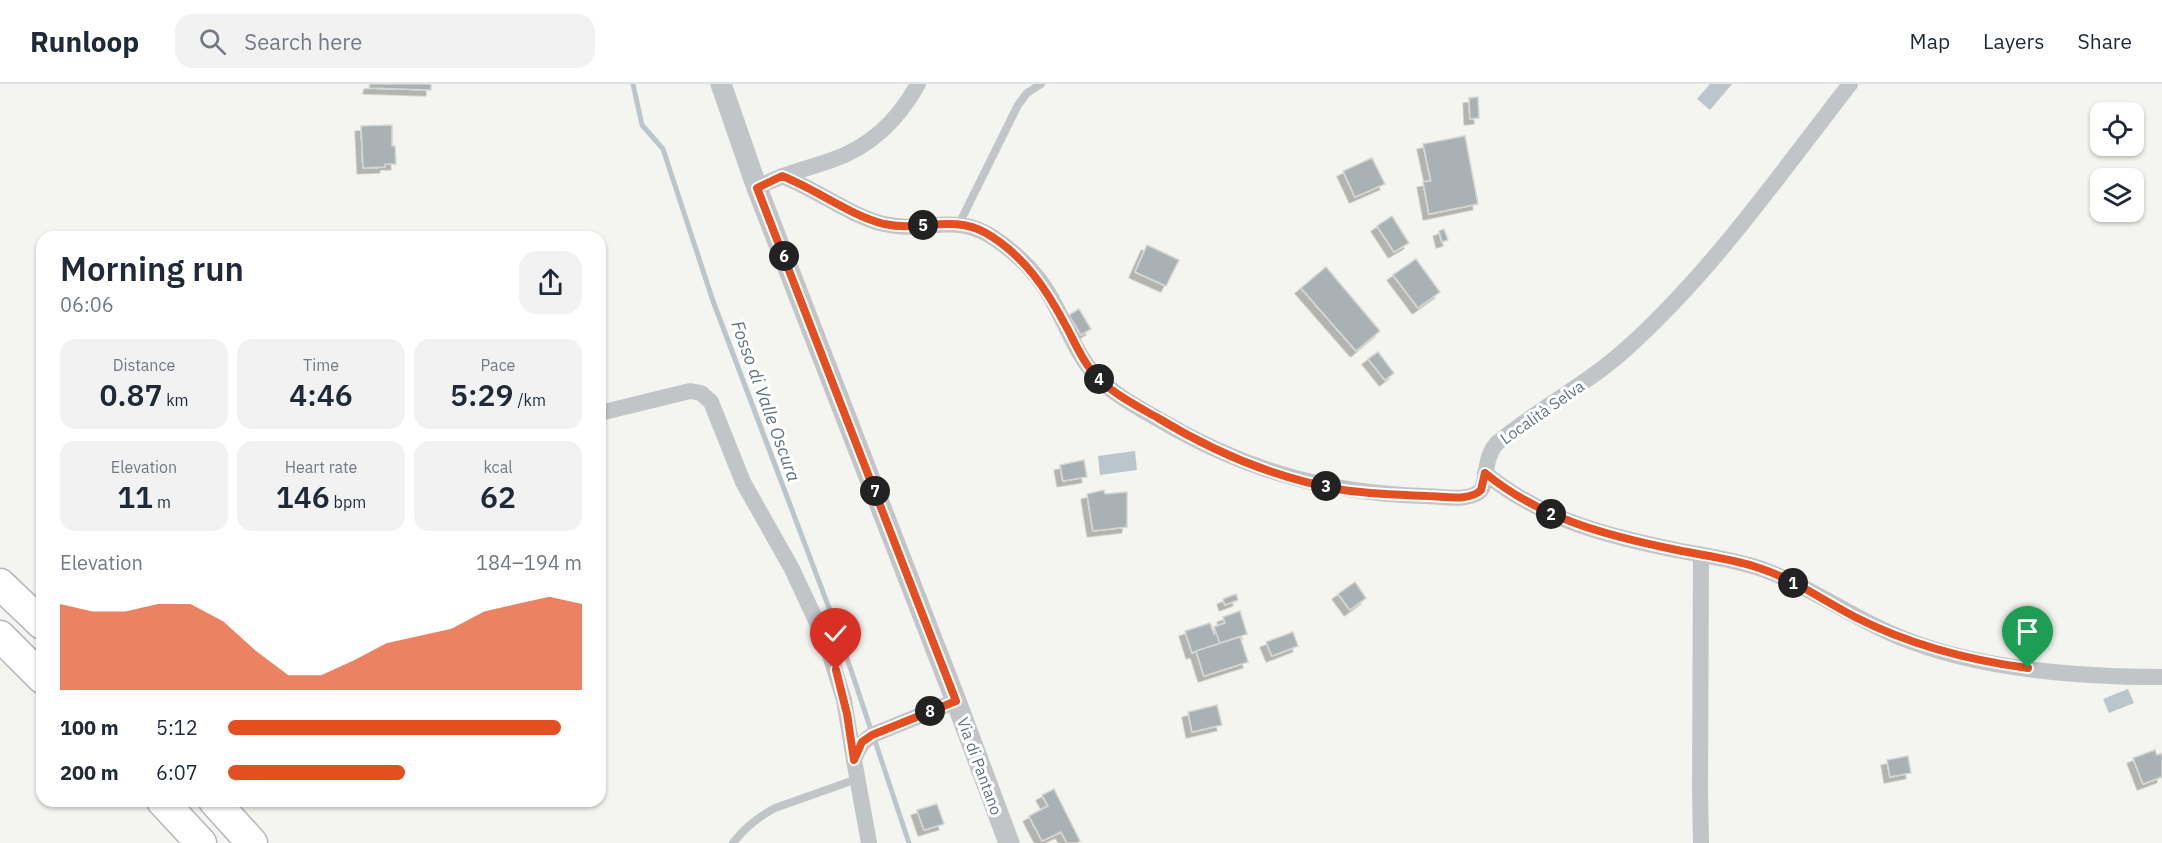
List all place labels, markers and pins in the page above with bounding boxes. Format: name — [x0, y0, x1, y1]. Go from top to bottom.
pin: 5 — [908, 210, 938, 240]
pin: 6 — [769, 241, 799, 271]
pin: 4 — [1084, 364, 1114, 394]
pin: 3 — [1311, 471, 1341, 501]
pin: 7 — [860, 476, 890, 506]
pin: 2 — [1536, 499, 1566, 529]
pin: 1 — [1778, 568, 1808, 598]
pin — [2002, 606, 2053, 668]
pin — [810, 608, 861, 670]
pin: 8 — [915, 696, 945, 726]

